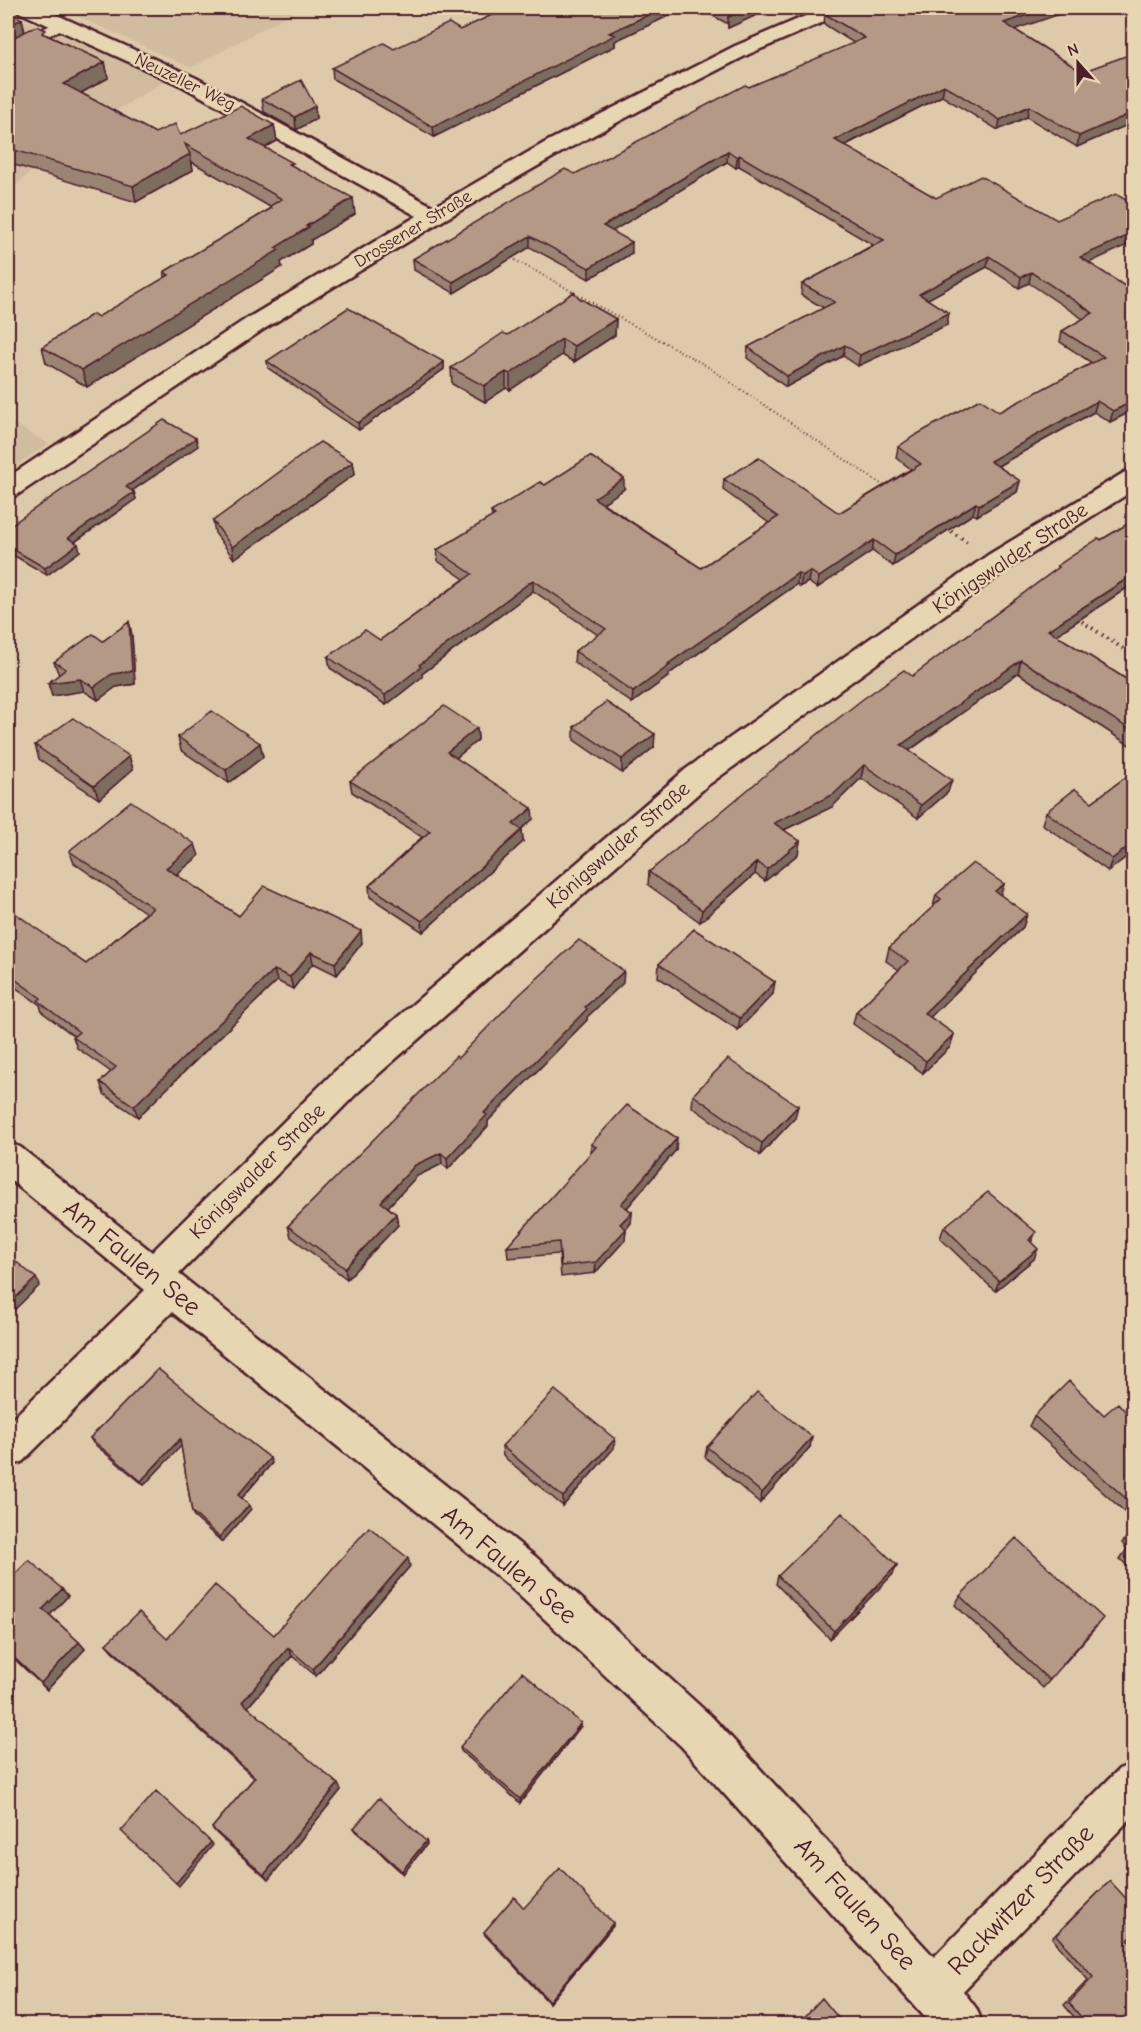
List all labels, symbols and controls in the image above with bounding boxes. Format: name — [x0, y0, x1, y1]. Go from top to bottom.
north arrow — [1048, 33, 1108, 93]
text: N — [1065, 40, 1081, 60]
street label: Neuzeller Weg — [131, 49, 239, 115]
street label: Drossener Straße — [350, 186, 476, 272]
street label: Königswalder Straße — [928, 497, 1092, 619]
street label: Königswalder Straße — [542, 776, 694, 914]
street label: Königswalder Straße — [184, 1098, 330, 1244]
street label: Am Faulen See — [57, 1194, 207, 1322]
street label: Am Faulen See — [435, 1500, 583, 1630]
street label: Rackwitzer Straße — [942, 1819, 1100, 1981]
street label: Am Faulen See — [788, 1832, 922, 1976]

